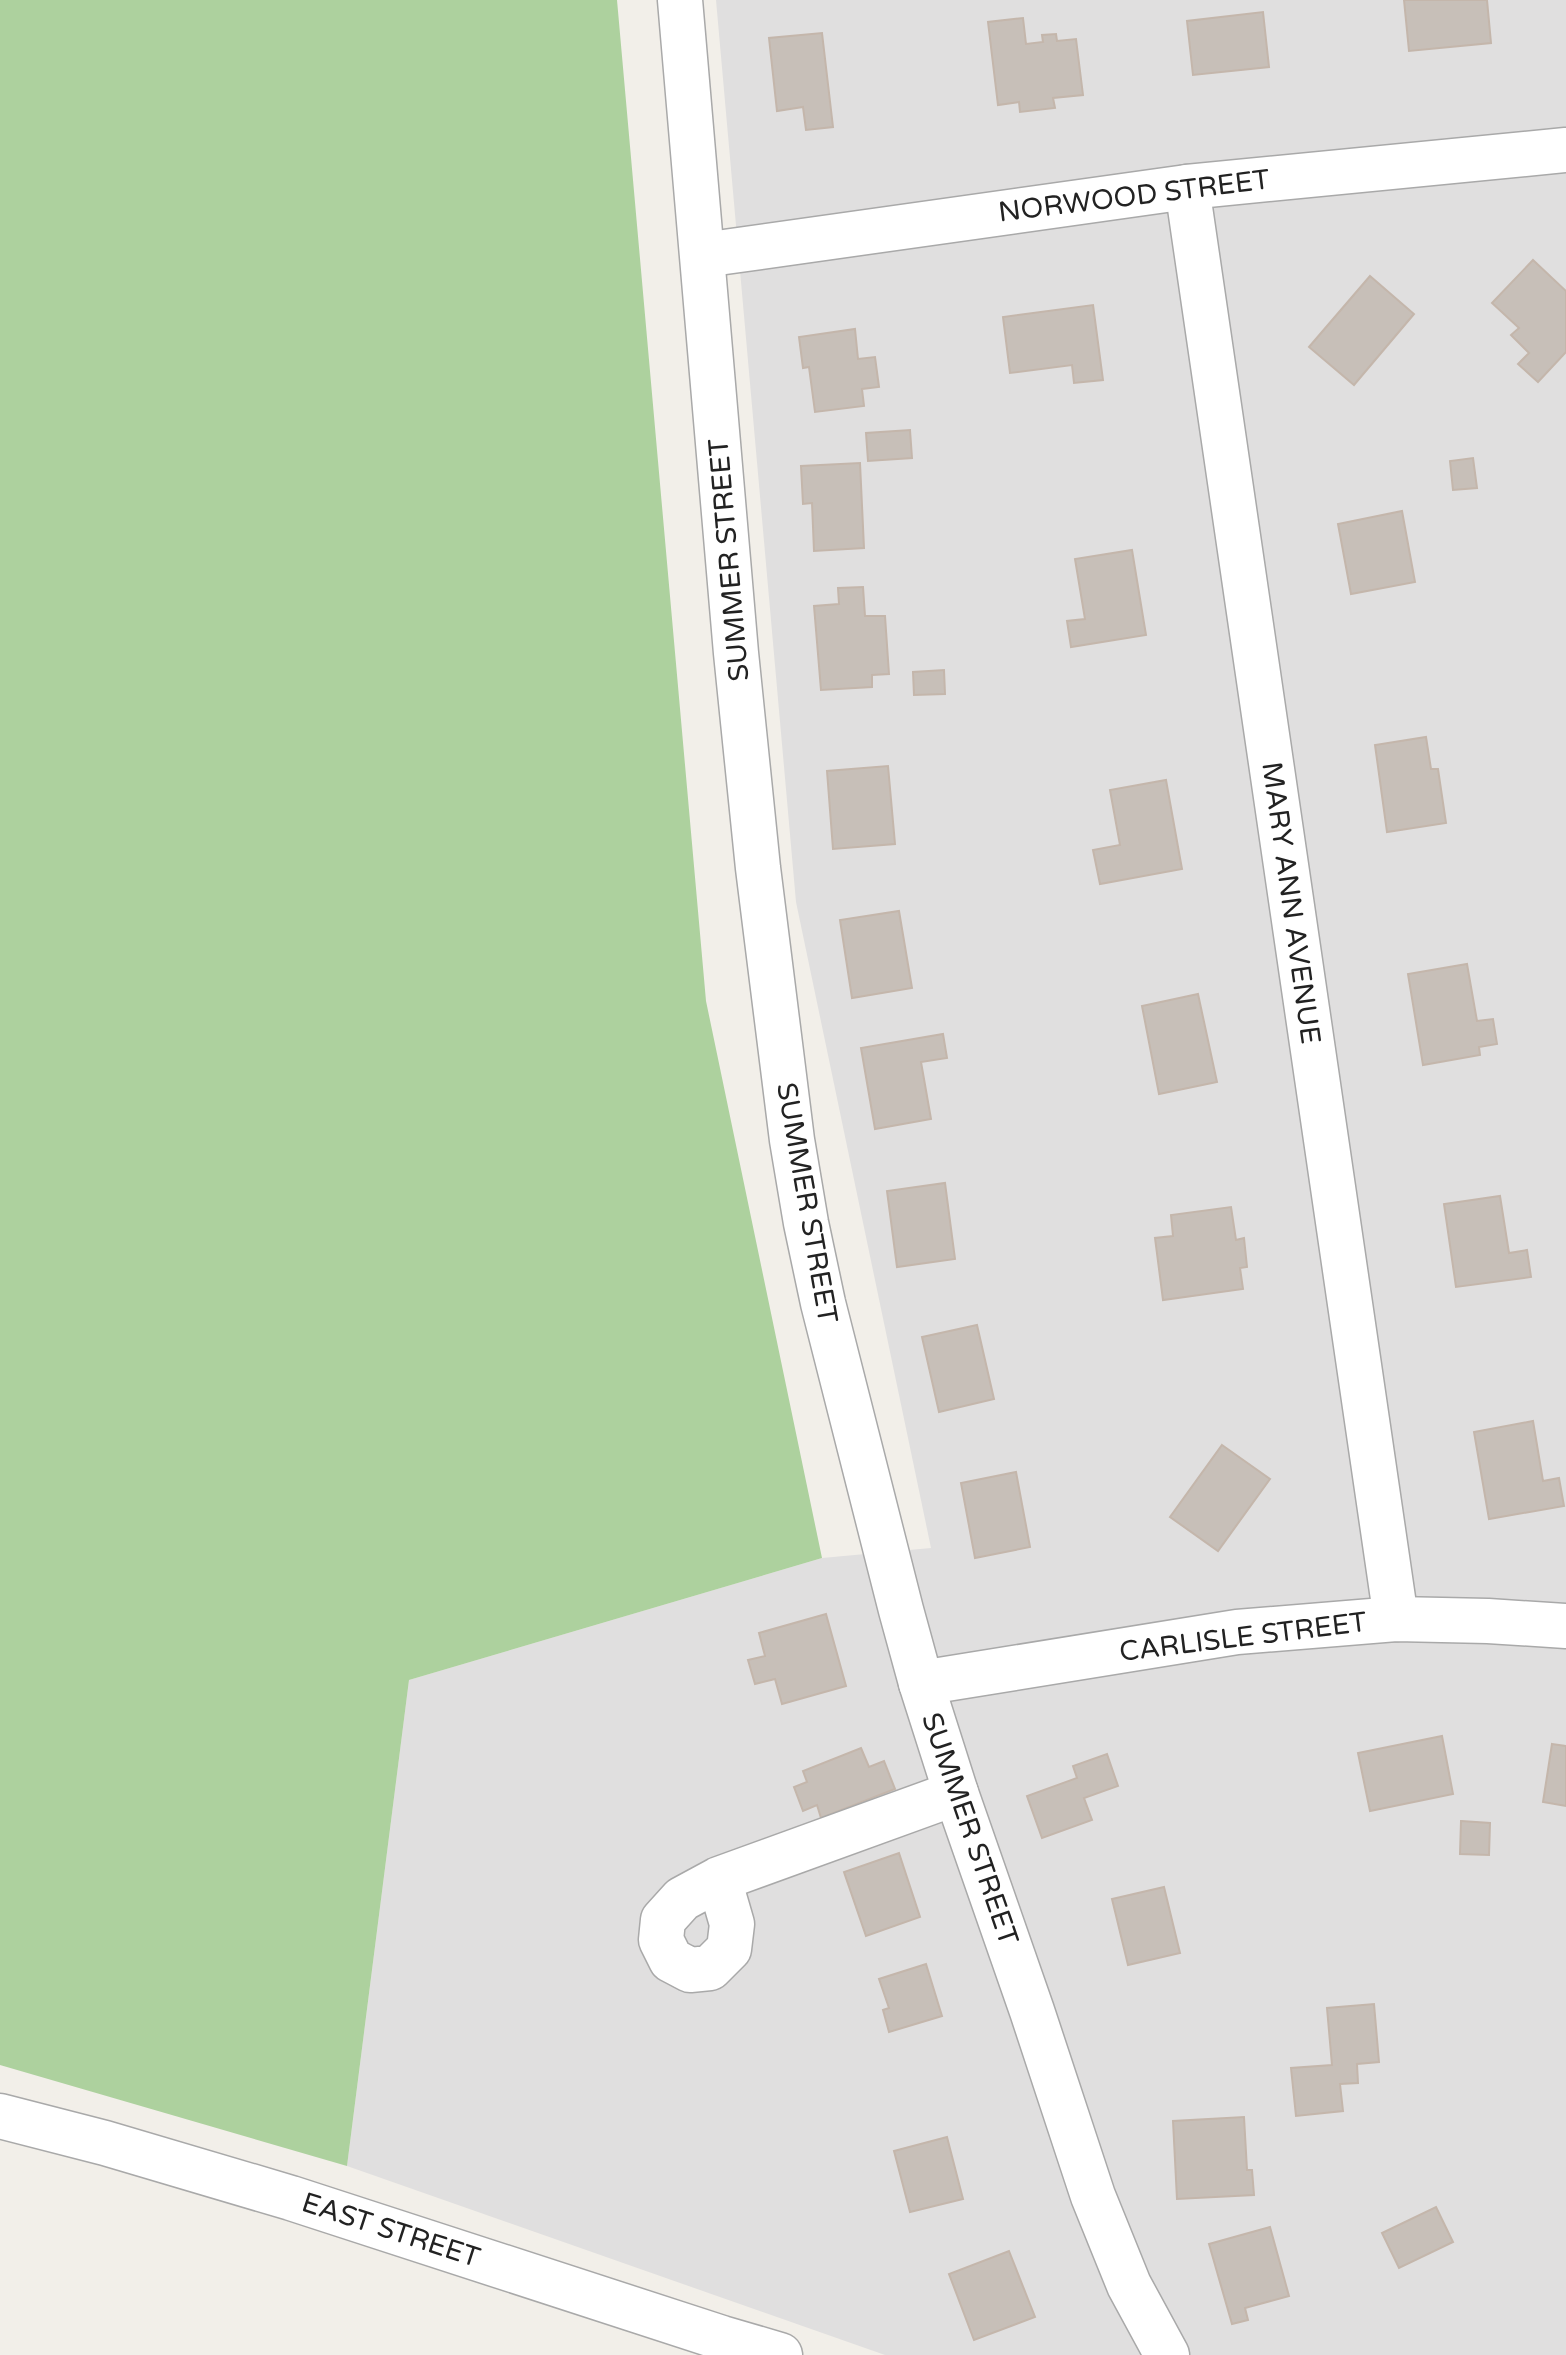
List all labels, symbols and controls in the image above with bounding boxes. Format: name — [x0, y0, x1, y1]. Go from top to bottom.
street label: NORWOOD STREET — [996, 162, 1272, 230]
street label: SUMMER STREET — [701, 437, 757, 683]
street label: MARY ANN AVENUE — [1254, 760, 1328, 1046]
street label: SUMMER STREET — [769, 1080, 845, 1326]
street label: CARLISLE STREET — [1117, 1605, 1369, 1669]
street label: SUMMER STREET — [914, 1708, 1026, 1950]
street label: EAST STREET — [298, 2185, 484, 2275]

